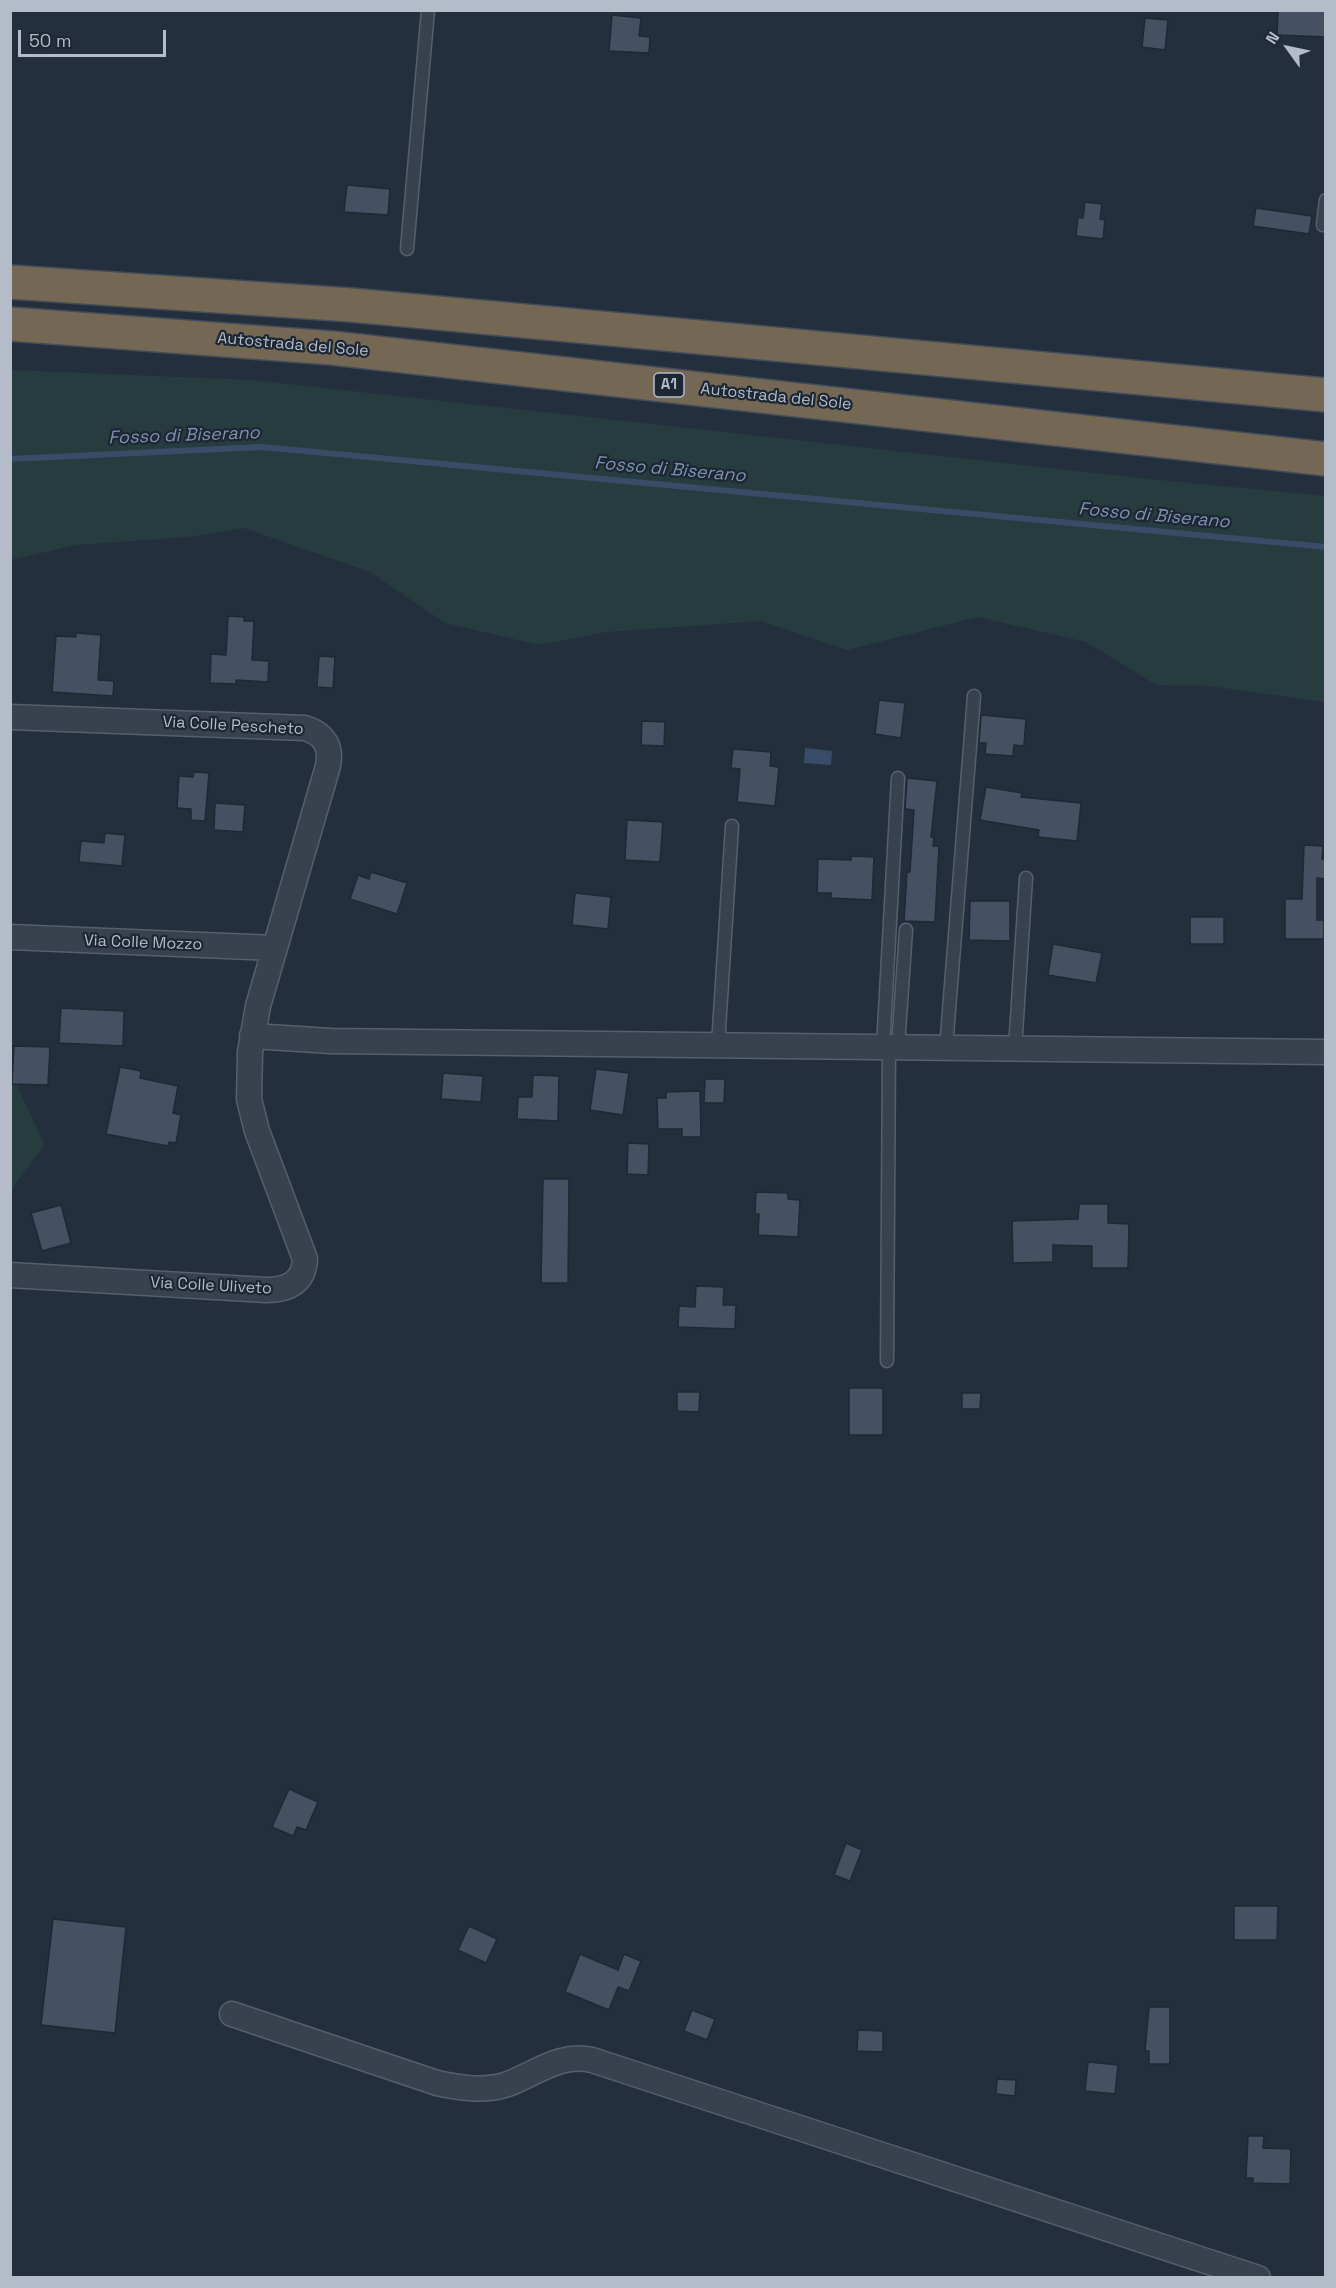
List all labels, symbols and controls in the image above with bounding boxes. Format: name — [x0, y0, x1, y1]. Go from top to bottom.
scale bar — [21, 18, 170, 56]
north arrow — [1258, 18, 1318, 78]
text: N — [1261, 28, 1284, 48]
text: 50 m — [29, 29, 71, 52]
street label: Autostrada del Sole — [217, 329, 369, 361]
road number: A1 — [654, 373, 684, 397]
street label: Autostrada del Sole — [700, 380, 852, 414]
water label: Fosso di Biserano — [108, 423, 260, 449]
water label: Fosso di Biserano — [594, 453, 746, 487]
water label: Fosso di Biserano — [1078, 499, 1230, 533]
street label: Via Colle Pescheto — [162, 713, 304, 739]
street label: Via Colle Mozzo — [83, 931, 203, 955]
street label: Via Colle Uliveto — [150, 1273, 272, 1299]

